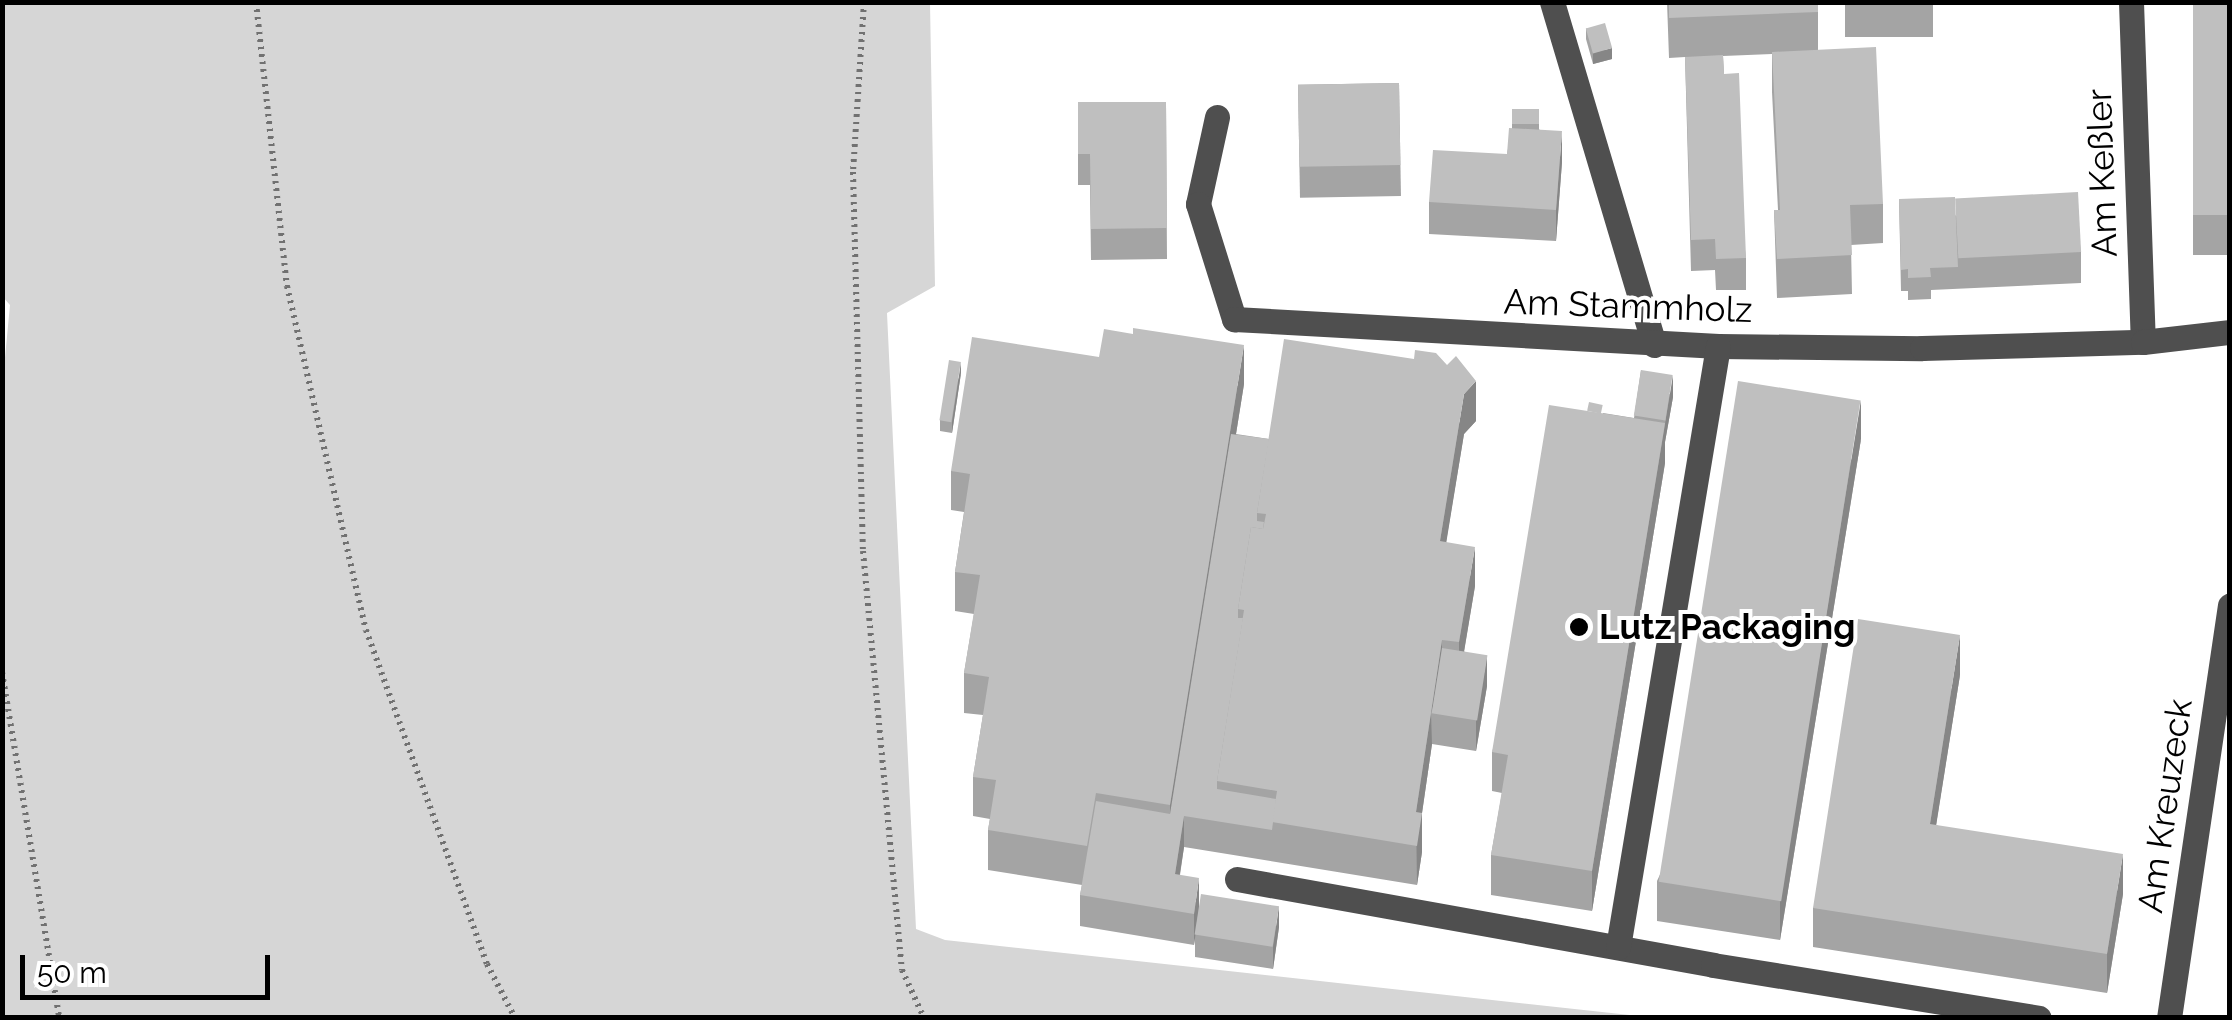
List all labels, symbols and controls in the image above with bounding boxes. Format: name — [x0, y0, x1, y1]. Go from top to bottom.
street label: Am Keßler — [2078, 88, 2126, 258]
street label: Am Stammholz — [1503, 281, 1753, 331]
place label: Lutz Packaging — [1599, 606, 1855, 648]
marker: Lutz Packaging — [1568, 616, 1590, 638]
street label: Am Kreuzeck — [2129, 696, 2201, 916]
scale bar — [25, 935, 275, 997]
text: 50 m — [37, 955, 107, 990]

